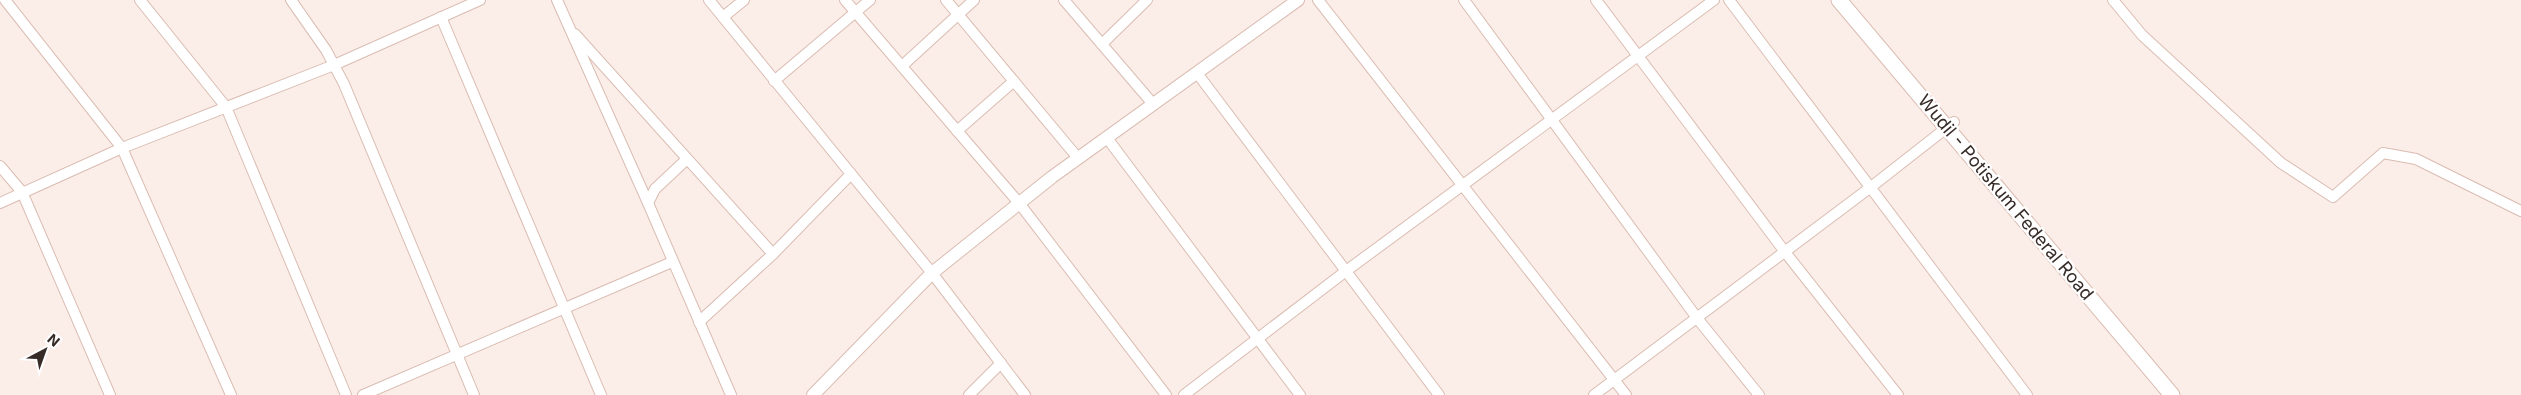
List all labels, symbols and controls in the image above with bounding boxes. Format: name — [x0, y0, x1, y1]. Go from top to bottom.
street label: Wudil - Potiskum Federal Road — [1914, 90, 2098, 304]
north arrow — [20, 325, 70, 375]
text: N — [44, 330, 63, 350]

